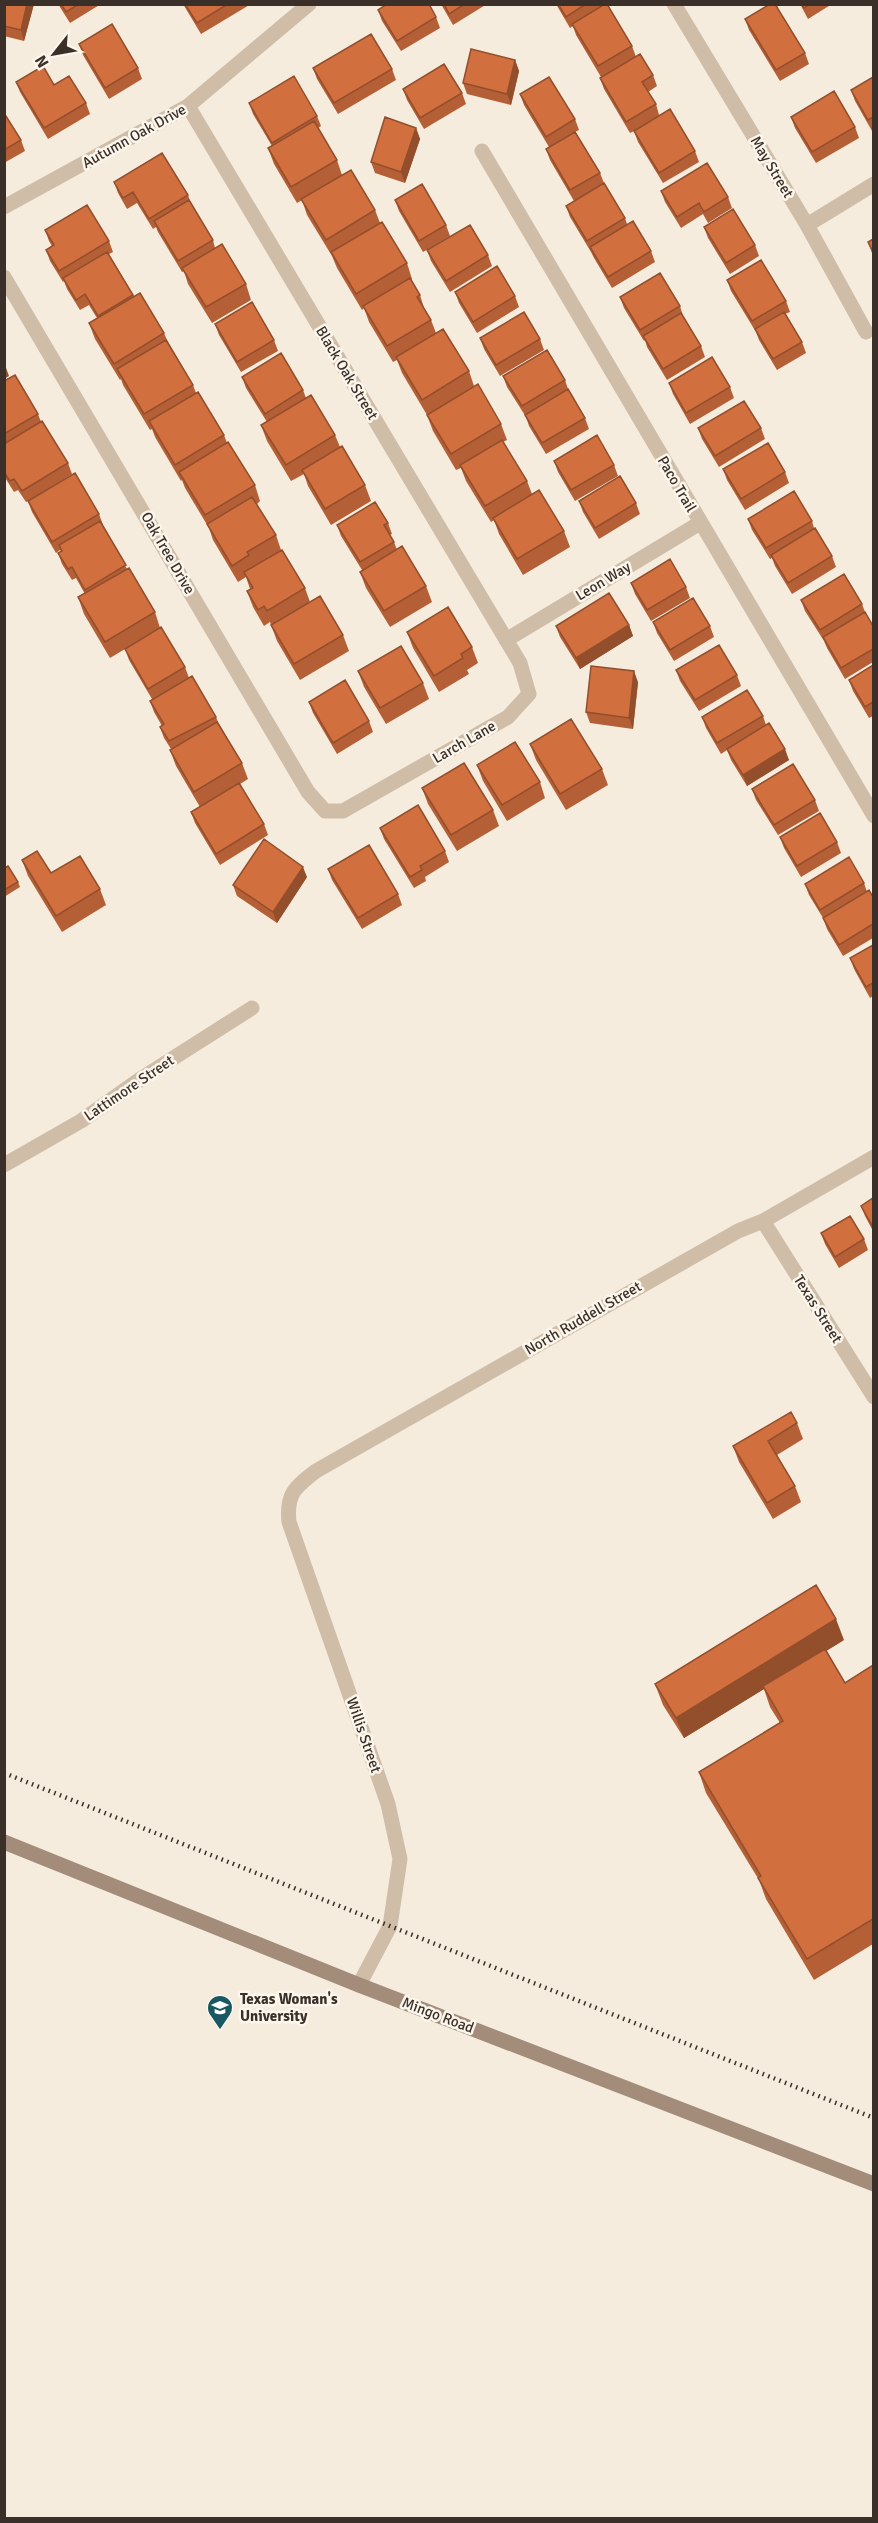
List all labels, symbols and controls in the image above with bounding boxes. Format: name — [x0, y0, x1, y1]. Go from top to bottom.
north arrow — [24, 24, 84, 84]
text: N — [31, 51, 53, 71]
street label: Autumn Oak Drive — [79, 100, 189, 172]
street label: May Street — [747, 133, 797, 201]
street label: Black Oak Street — [312, 323, 382, 423]
street label: Paco Trail — [654, 453, 700, 515]
street label: Oak Tree Drive — [137, 509, 199, 597]
street label: Leon Way — [572, 558, 634, 604]
street label: Larch Lane — [429, 717, 499, 767]
street label: Lattimore Street — [81, 1051, 177, 1125]
street label: Texas Street — [790, 1272, 846, 1346]
street label: North Ruddell Street — [521, 1277, 645, 1359]
street label: Willis Street — [343, 1695, 385, 1775]
place label: Texas Woman's University — [240, 1990, 338, 2025]
school or university icon: Texas Woman's University — [205, 1993, 235, 2031]
street label: Mingo Road — [400, 1993, 477, 2037]

